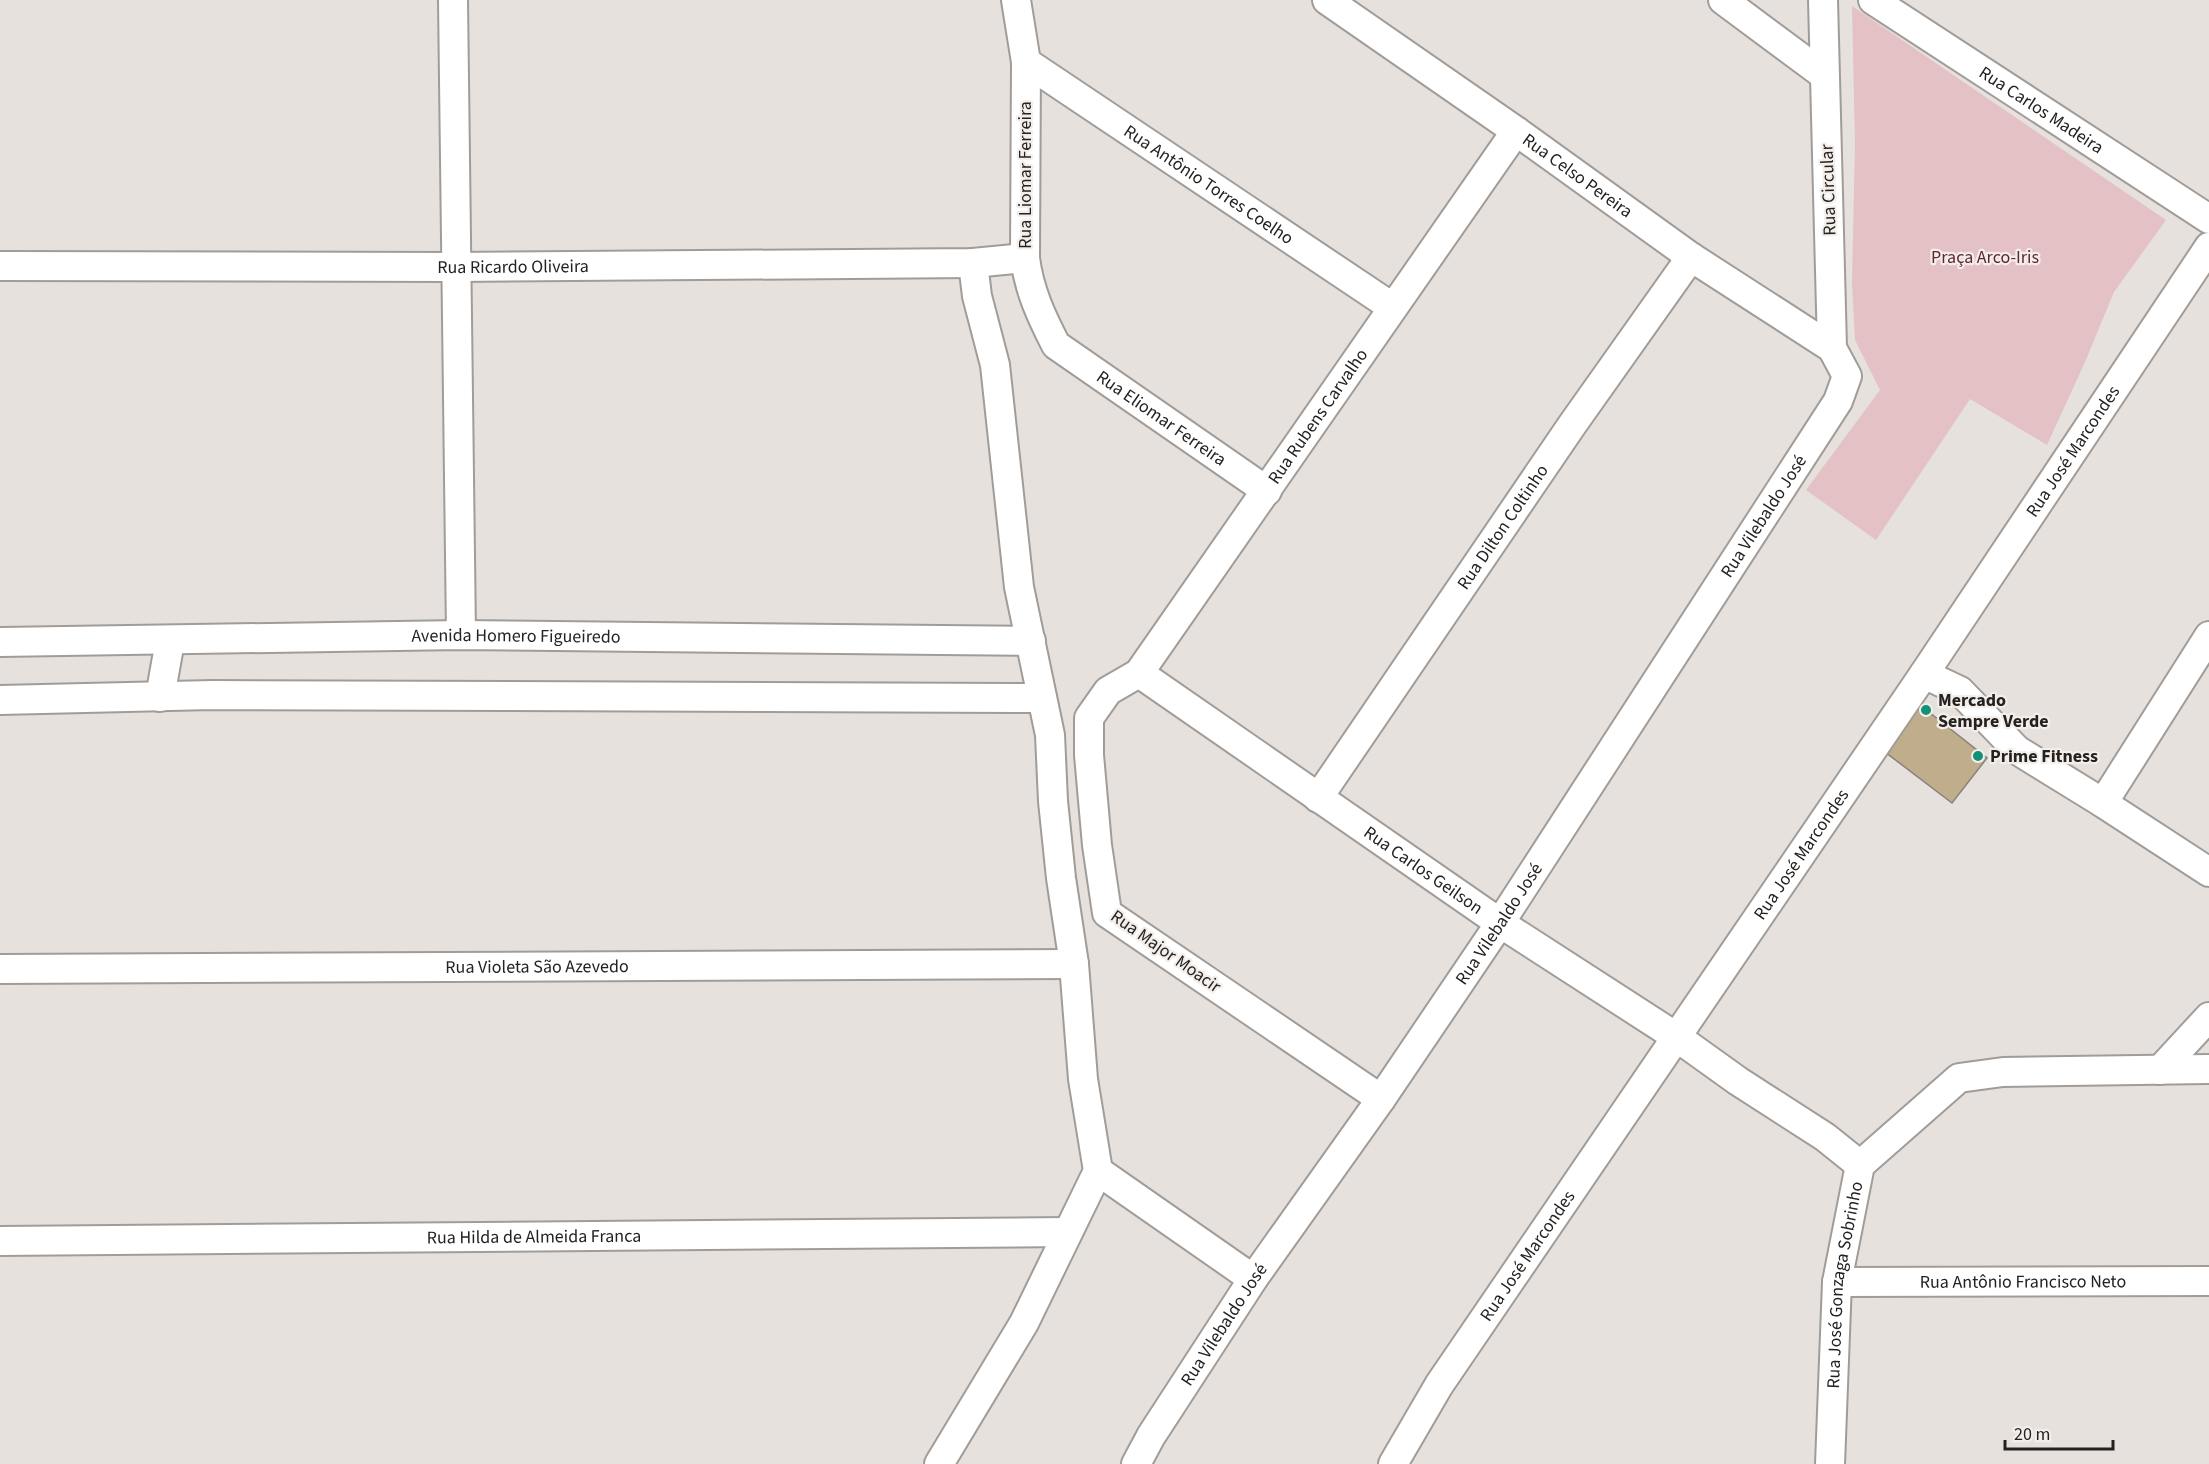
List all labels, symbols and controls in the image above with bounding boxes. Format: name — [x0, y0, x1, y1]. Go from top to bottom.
street label: Rua Carlos Madeira — [1974, 60, 2108, 160]
street label: Rua Liomar Ferreira — [1013, 101, 1038, 249]
street label: Rua Antônio Torres Coelho — [1119, 119, 1298, 251]
street label: Rua Celso Pereira — [1517, 128, 1638, 224]
street label: Rua Circular — [1814, 143, 1843, 236]
park label: Praça Arco-Iris — [1931, 245, 2039, 270]
street label: Rua Ricardo Oliveira — [437, 254, 589, 280]
street label: Rua Rubens Carvalho — [1262, 344, 1374, 489]
street label: Rua Eliomar Ferreira — [1091, 365, 1231, 472]
street label: Rua José Marcondes — [2020, 381, 2126, 522]
street label: Rua Vilebaldo José — [1715, 450, 1813, 583]
street label: Rua Dilton Coltinho — [1451, 460, 1555, 595]
street label: Avenida Homero Figueiredo — [411, 623, 621, 650]
place label: Mercado Sempre Verde — [1938, 688, 2049, 734]
marker: Mercado Sempre Verde — [1919, 703, 1933, 717]
place label: Prime Fitness — [1990, 744, 2098, 769]
marker: Prime Fitness — [1971, 749, 1985, 763]
street label: Rua José Marcondes — [1748, 784, 1855, 925]
street label: Rua Carlos Geilson — [1358, 820, 1488, 921]
street label: Rua Vilebaldo José — [1450, 858, 1549, 990]
street label: Rua Major Moacir — [1106, 904, 1227, 999]
street label: Rua Violeta São Azevedo — [445, 954, 629, 980]
street label: Rua José Gonzaga Sobrinho — [1821, 1179, 1870, 1389]
street label: Rua José Marcondes — [1474, 1186, 1581, 1326]
street label: Rua Hilda de Almeida Franca — [427, 1224, 641, 1250]
street label: Rua Vilebaldo José — [1175, 1258, 1273, 1391]
street label: Rua Antônio Francisco Neto — [1920, 1269, 2126, 1295]
scale bar — [2005, 1413, 2113, 1451]
text: 20 m — [2014, 1422, 2050, 1447]

